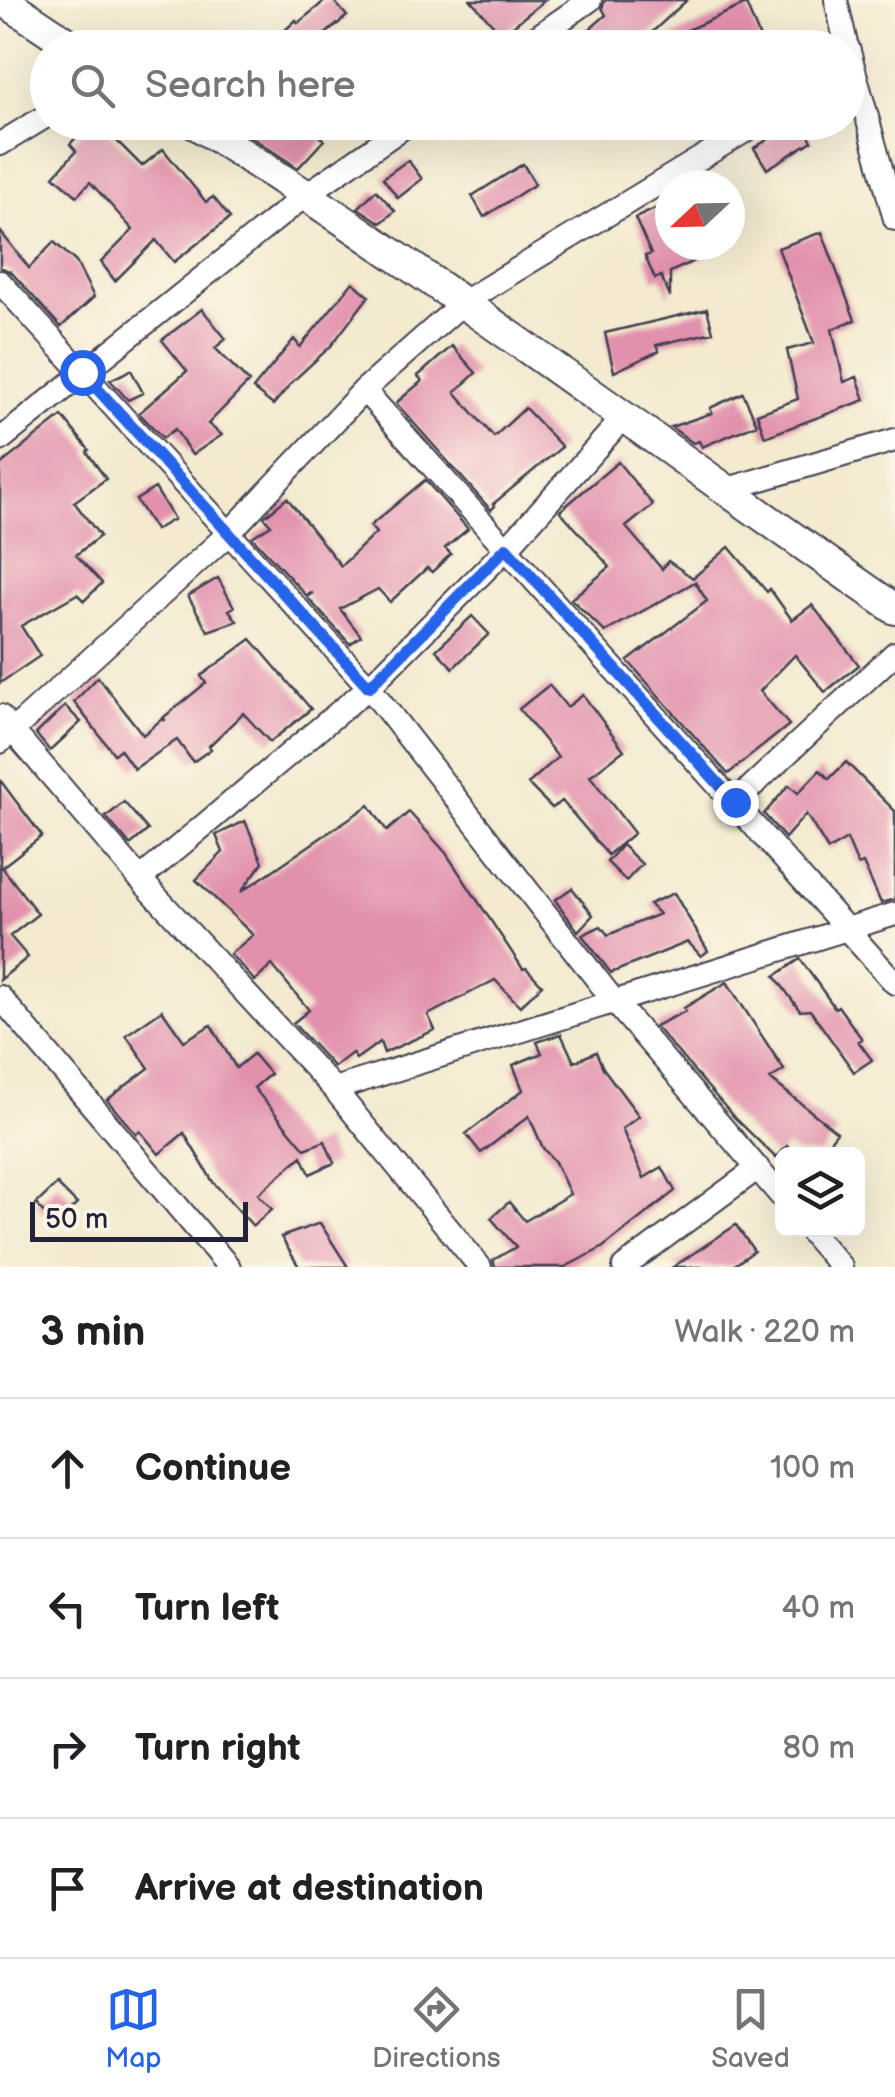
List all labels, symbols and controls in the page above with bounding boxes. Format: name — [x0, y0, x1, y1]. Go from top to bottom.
search box — [30, 30, 865, 140]
icon: search — [65, 58, 120, 113]
text: Search here — [145, 63, 356, 108]
north arrow — [655, 170, 745, 260]
route start — [60, 350, 106, 396]
route end — [713, 780, 759, 826]
map controls — [775, 1147, 865, 1237]
button: layers — [775, 1147, 865, 1237]
scale bar — [30, 1197, 248, 1242]
text: 50 m — [45, 1203, 108, 1236]
text: 3 min — [40, 1307, 145, 1358]
text: Walk · 220 m — [674, 1313, 855, 1352]
icon: ahead — [40, 1441, 95, 1496]
text: Continue — [135, 1446, 291, 1491]
text: 100 m — [770, 1449, 855, 1488]
icon: left — [40, 1581, 95, 1636]
text: Turn left — [135, 1586, 279, 1631]
text: 40 m — [782, 1589, 855, 1628]
icon: right — [40, 1721, 95, 1776]
text: Turn right — [135, 1726, 300, 1771]
text: 80 m — [782, 1729, 855, 1768]
icon: arrive — [40, 1861, 95, 1916]
text: Arrive at destination — [135, 1866, 484, 1911]
tab: Map — [105, 1982, 162, 2075]
tab: Directions — [372, 1982, 501, 2075]
tab: Saved — [711, 1982, 790, 2075]

